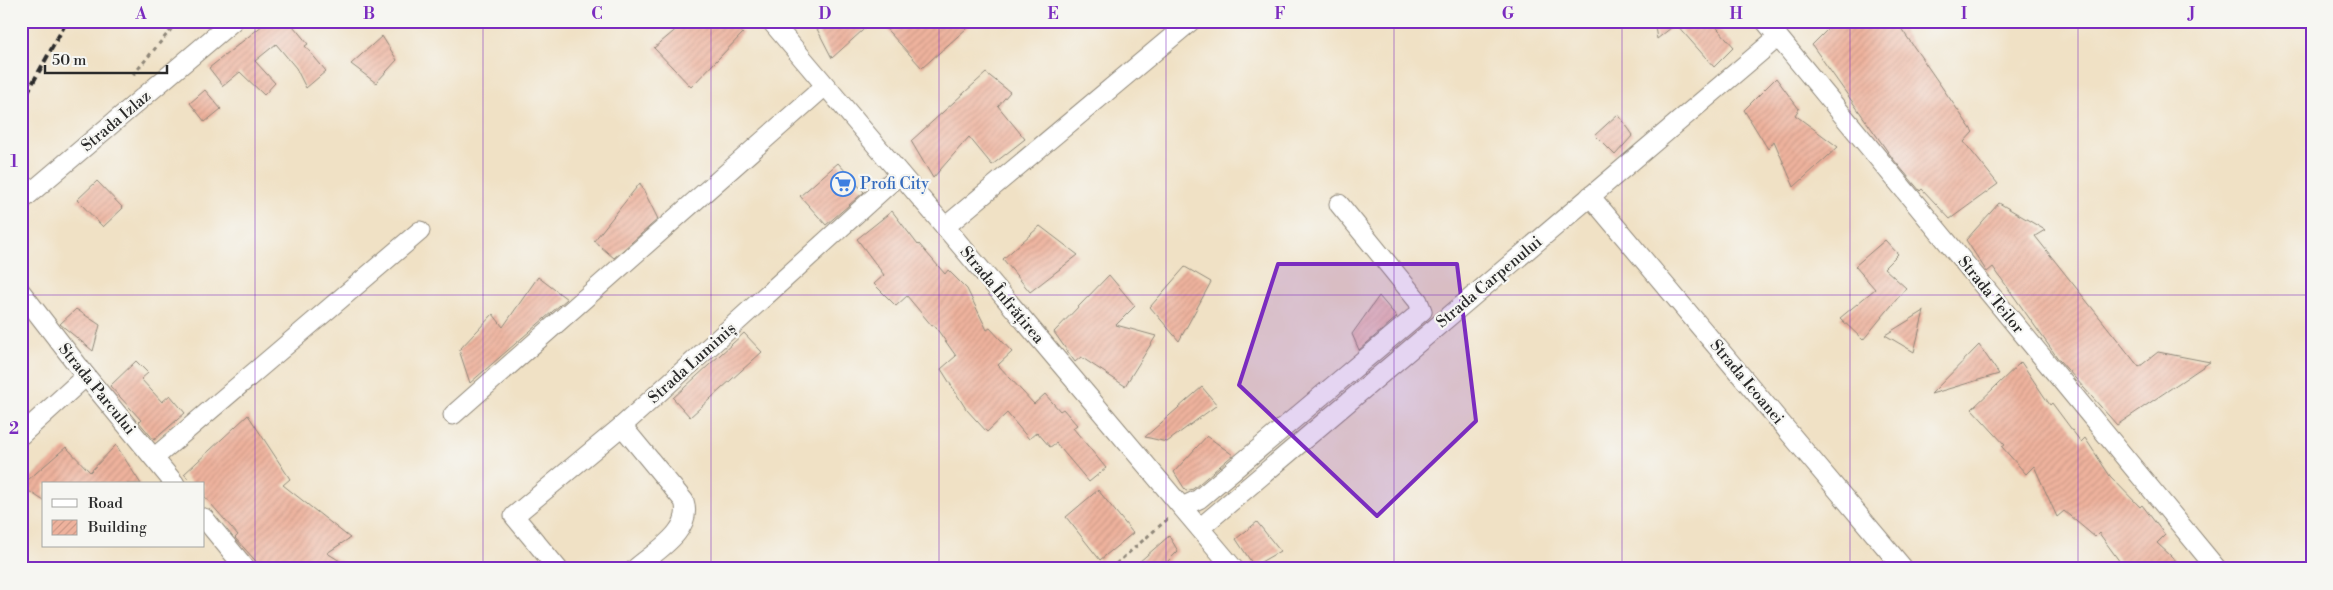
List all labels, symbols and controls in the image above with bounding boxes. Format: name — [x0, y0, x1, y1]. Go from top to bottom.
text: A — [134, 4, 147, 24]
text: B — [363, 4, 375, 24]
text: C — [591, 4, 603, 24]
text: D — [819, 4, 832, 24]
text: E — [1047, 4, 1059, 24]
text: F — [1274, 4, 1286, 24]
text: G — [1502, 4, 1515, 24]
text: H — [1729, 4, 1743, 24]
text: I — [1961, 4, 1967, 24]
text: J — [2187, 4, 2195, 24]
scale bar — [45, 42, 168, 74]
text: 50 m — [52, 51, 86, 70]
street label: Strada Izlaz — [77, 86, 155, 156]
text: 1 — [10, 152, 18, 172]
supermarket icon: Profi City — [830, 171, 856, 197]
place label: Profi City — [860, 174, 929, 194]
street label: Strada Carpenului — [1432, 232, 1546, 332]
street label: Strada Înfrățirea — [956, 241, 1051, 348]
street label: Strada Teilor — [1954, 252, 2028, 338]
street label: Strada Luminiș — [644, 318, 740, 408]
street label: Strada Icoanei — [1706, 336, 1788, 428]
street label: Strada Parcului — [54, 339, 140, 439]
text: 2 — [9, 419, 19, 439]
legend — [42, 482, 205, 548]
text: Road — [88, 494, 123, 513]
text: Building — [87, 518, 147, 537]

